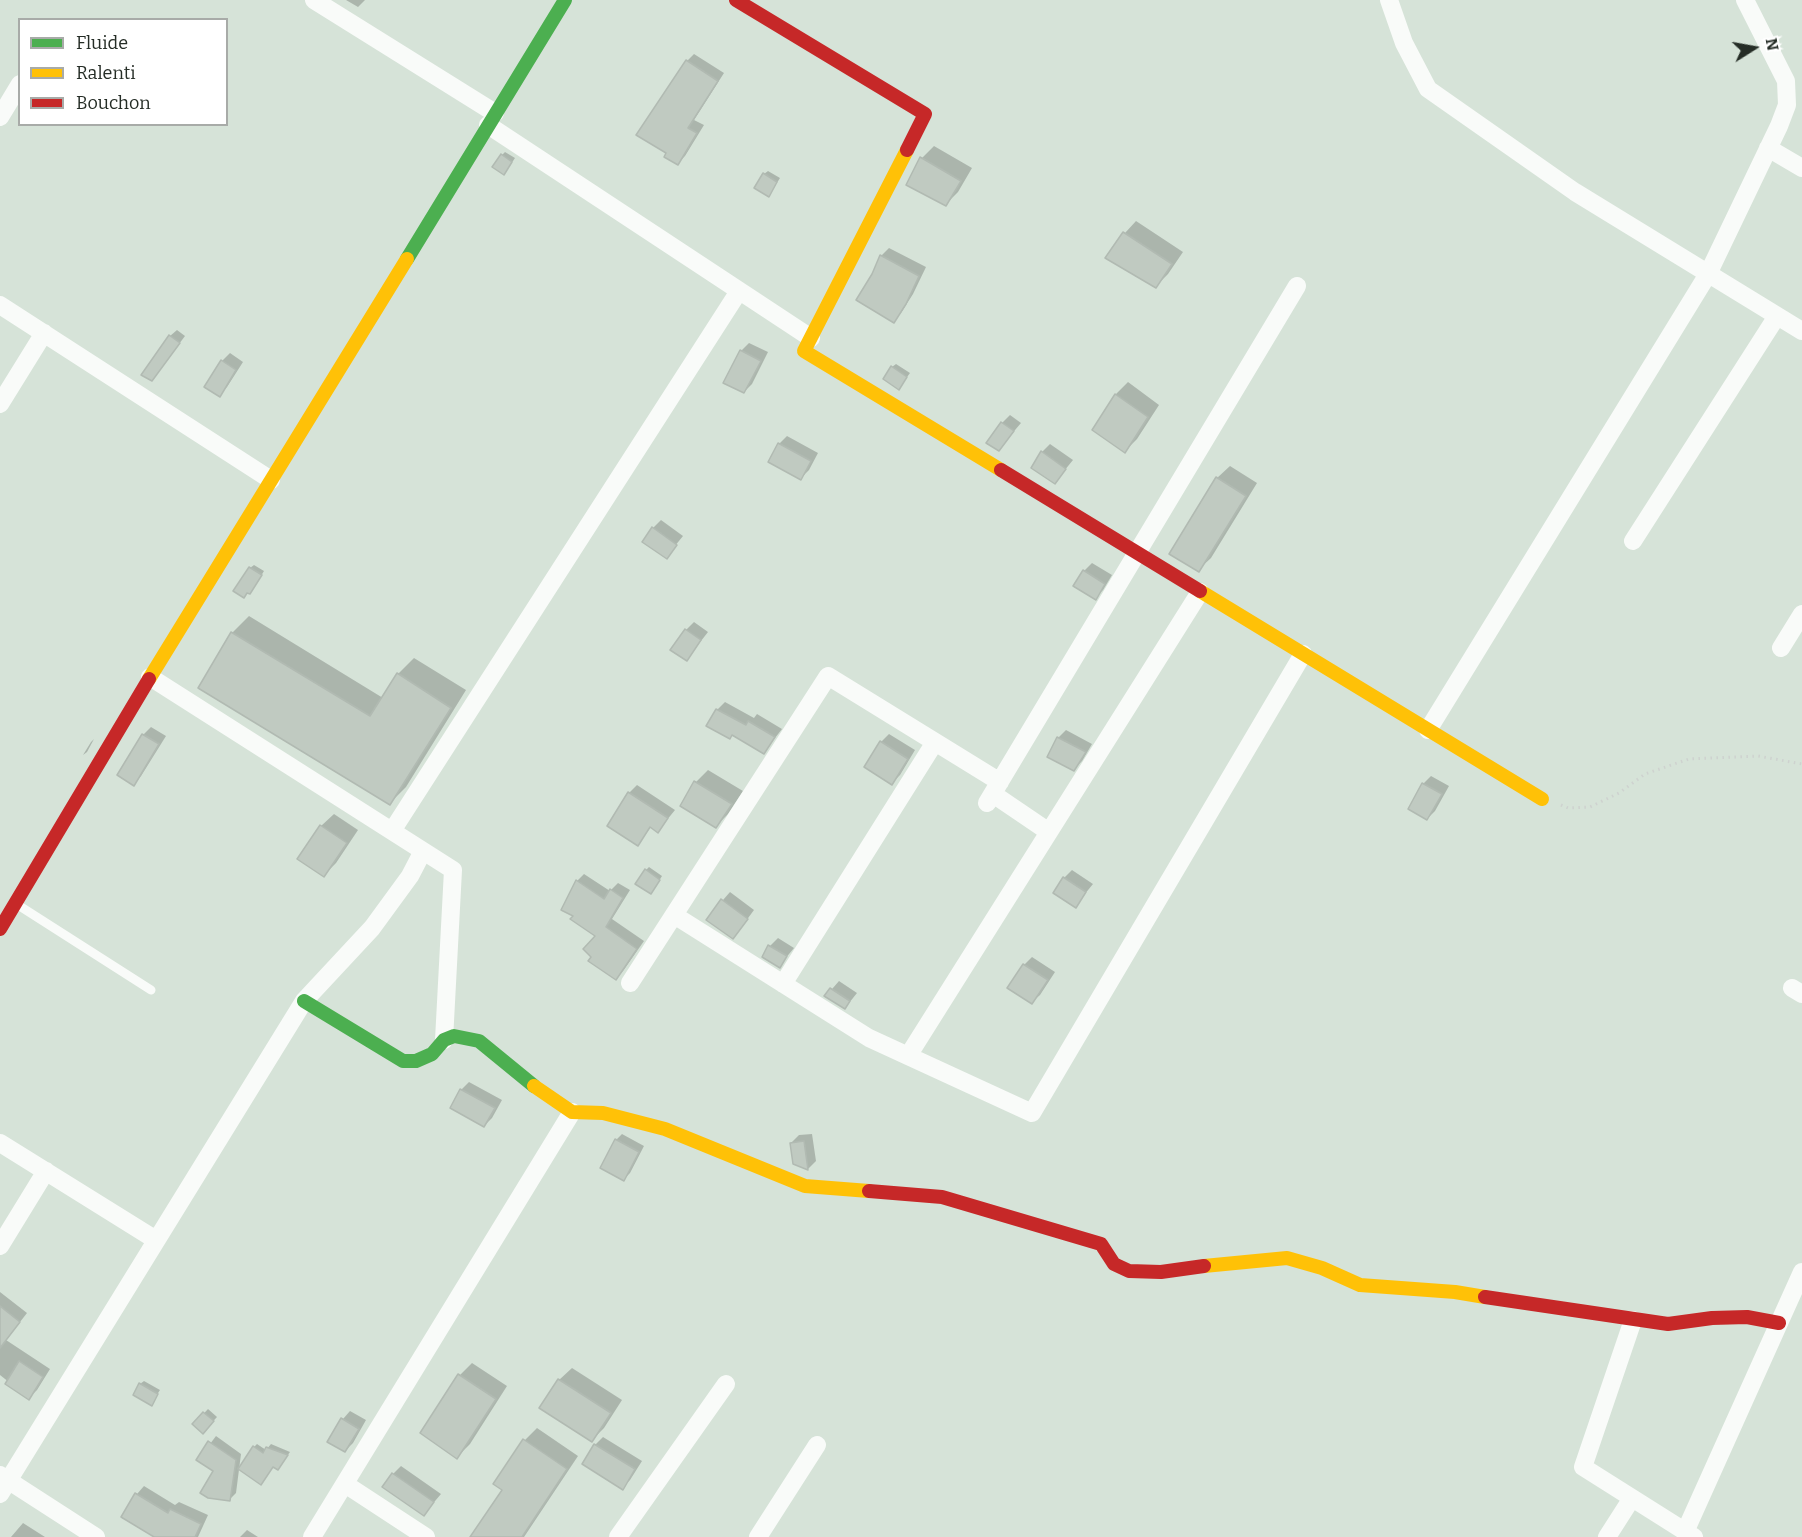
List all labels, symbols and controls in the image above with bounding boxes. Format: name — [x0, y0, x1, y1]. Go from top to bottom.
legend — [18, 18, 228, 126]
north arrow — [1724, 18, 1784, 78]
text: Fluide — [76, 32, 128, 54]
text: N — [1762, 37, 1783, 52]
text: Ralenti — [76, 62, 136, 84]
text: Bouchon — [76, 92, 151, 114]

